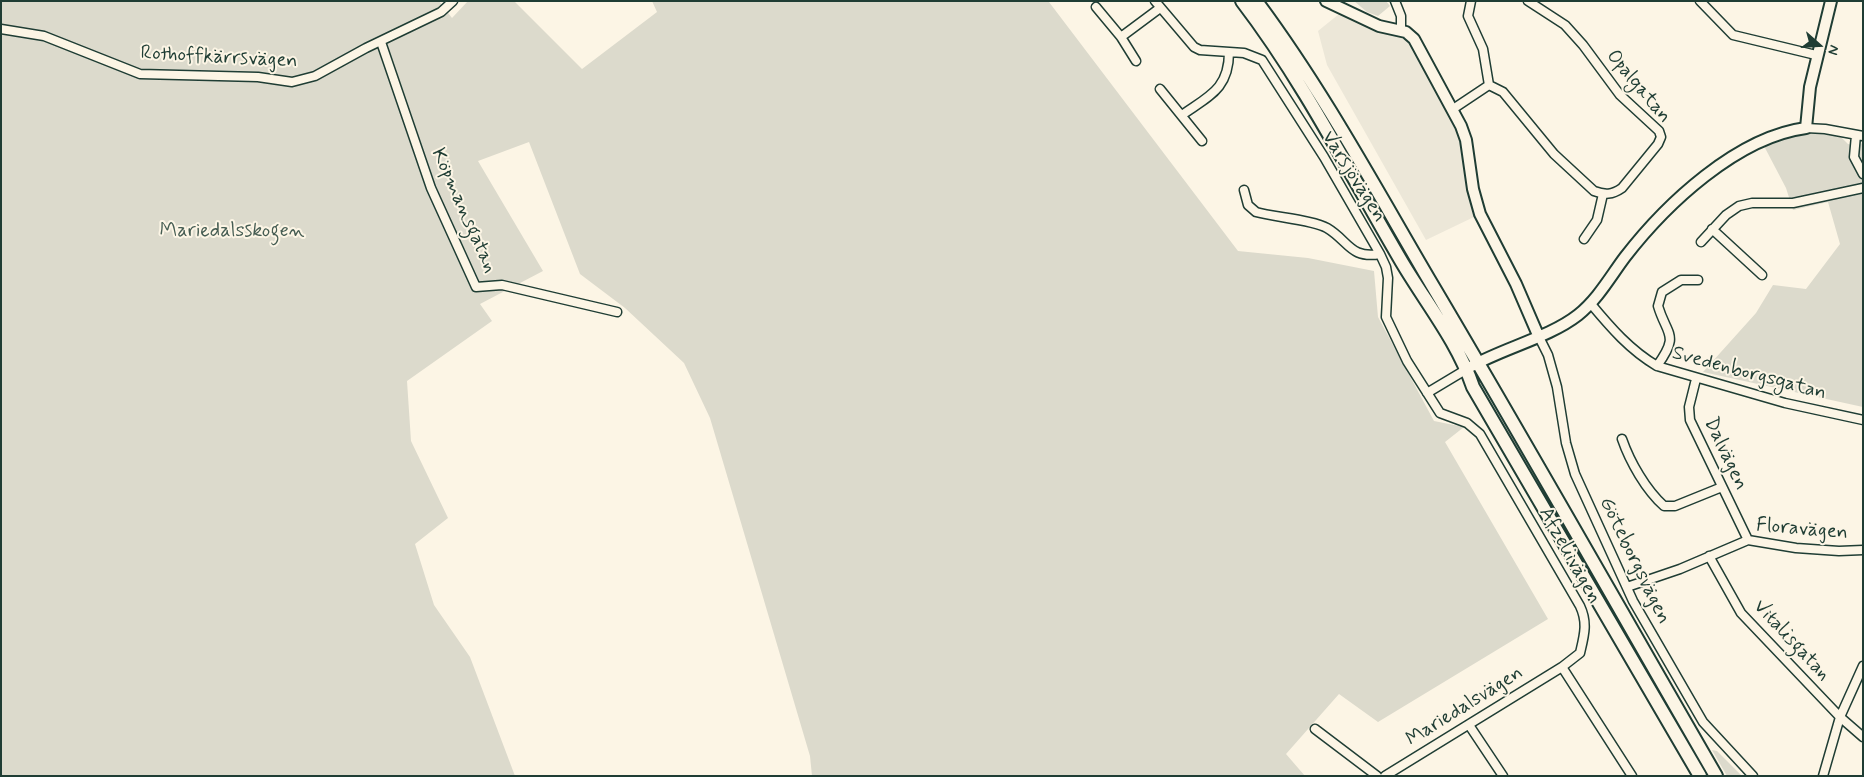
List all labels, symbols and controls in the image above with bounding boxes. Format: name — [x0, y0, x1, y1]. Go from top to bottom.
north arrow — [1794, 20, 1844, 70]
street label: Rothoffkärrsvägen — [140, 42, 298, 74]
text: N — [1823, 43, 1843, 57]
street label: Opalgatan — [1600, 45, 1676, 129]
street label: Varsjövägen — [1316, 127, 1390, 227]
street label: Köpmansgatan — [425, 145, 501, 277]
park label: Mariedalsskogen — [160, 220, 304, 244]
street label: Svedenborgsgatan — [1669, 342, 1829, 406]
street label: Dalvägen — [1698, 414, 1752, 494]
street label: Göteborgsvägen — [1593, 494, 1675, 628]
street label: Afzeliivägen — [1533, 503, 1605, 609]
street label: Floravägen — [1755, 514, 1849, 546]
street label: Vitalisgatan — [1747, 595, 1835, 687]
street label: Mariedalsvägen — [1402, 662, 1528, 752]

